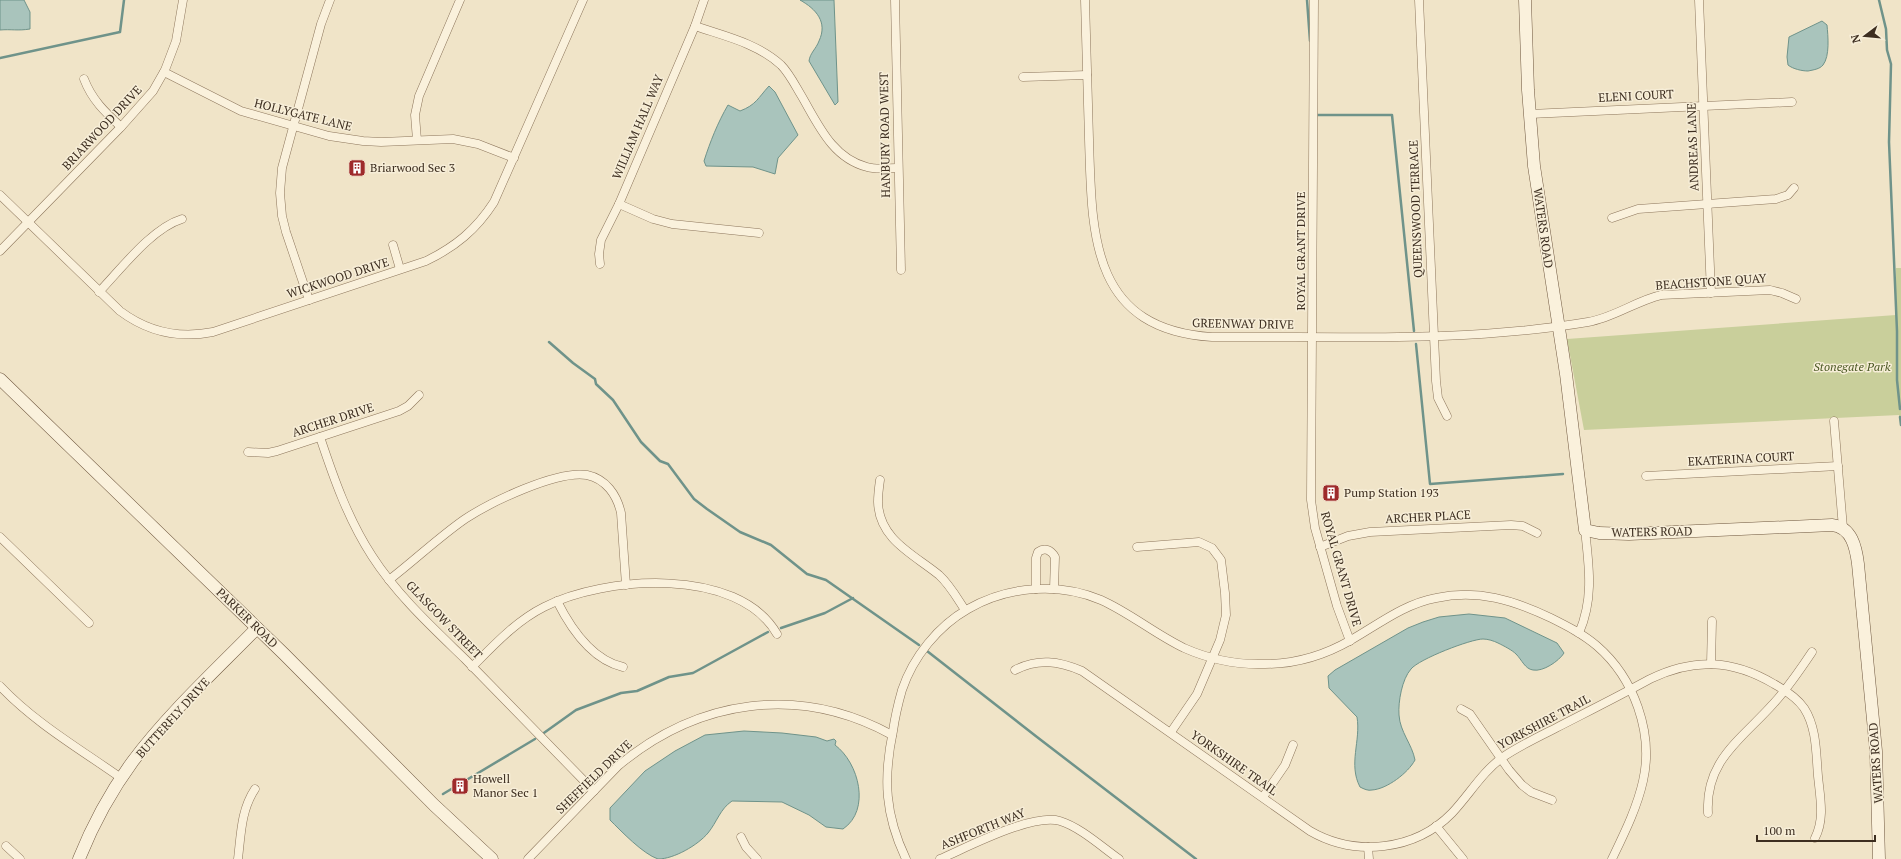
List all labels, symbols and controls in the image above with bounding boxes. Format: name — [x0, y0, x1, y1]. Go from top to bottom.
north arrow — [1845, 16, 1885, 56]
text: N — [1847, 32, 1863, 45]
street label: HANBURY ROAD WEST — [876, 71, 893, 198]
street label: WILLIAM HALL WAY — [609, 72, 666, 181]
street label: BRIARWOOD DRIVE — [59, 82, 145, 173]
street label: ELENI COURT — [1598, 86, 1675, 105]
street label: HOLLYGATE LANE — [253, 95, 354, 134]
street label: ANDREAS LANE — [1683, 103, 1702, 191]
street label: QUEENSWOOD TERRACE — [1406, 140, 1425, 278]
building icon: Briarwood Sec 3 — [347, 158, 367, 178]
place label: Briarwood Sec 3 — [370, 160, 455, 175]
street label: WATERS ROAD — [1530, 187, 1557, 269]
street label: ROYAL GRANT DRIVE — [1293, 192, 1308, 310]
street label: WICKWOOD DRIVE — [285, 254, 391, 301]
street label: BEACHSTONE QUAY — [1655, 270, 1767, 293]
street label: GREENWAY DRIVE — [1192, 315, 1294, 332]
park label: Stonegate Park — [1814, 359, 1891, 374]
street label: ARCHER DRIVE — [290, 399, 376, 440]
street label: EKATERINA COURT — [1687, 448, 1795, 469]
building icon: Pump Station 193 — [1321, 483, 1341, 503]
place label: Pump Station 193 — [1344, 485, 1439, 500]
street label: ARCHER PLACE — [1385, 507, 1471, 526]
street label: ROYAL GRANT DRIVE — [1318, 510, 1365, 628]
street label: WATERS ROAD — [1611, 523, 1693, 540]
street label: GLASGOW STREET — [403, 577, 486, 662]
street label: PARKER ROAD — [214, 585, 281, 651]
street label: BUTTERFLY DRIVE — [133, 674, 213, 761]
street label: YORKSHIRE TRAIL — [1495, 691, 1593, 752]
street label: WATERS ROAD — [1865, 722, 1886, 804]
street label: YORKSHIRE TRAIL — [1188, 727, 1281, 798]
street label: SHEFFIELD DRIVE — [552, 737, 635, 817]
place label: Howell Manor Sec 1 — [473, 771, 538, 800]
building icon: Howell Manor Sec 1 — [450, 776, 470, 796]
street label: ASHFORTH WAY — [938, 805, 1028, 852]
scale bar — [1757, 817, 1875, 843]
text: 100 m — [1763, 823, 1796, 838]

